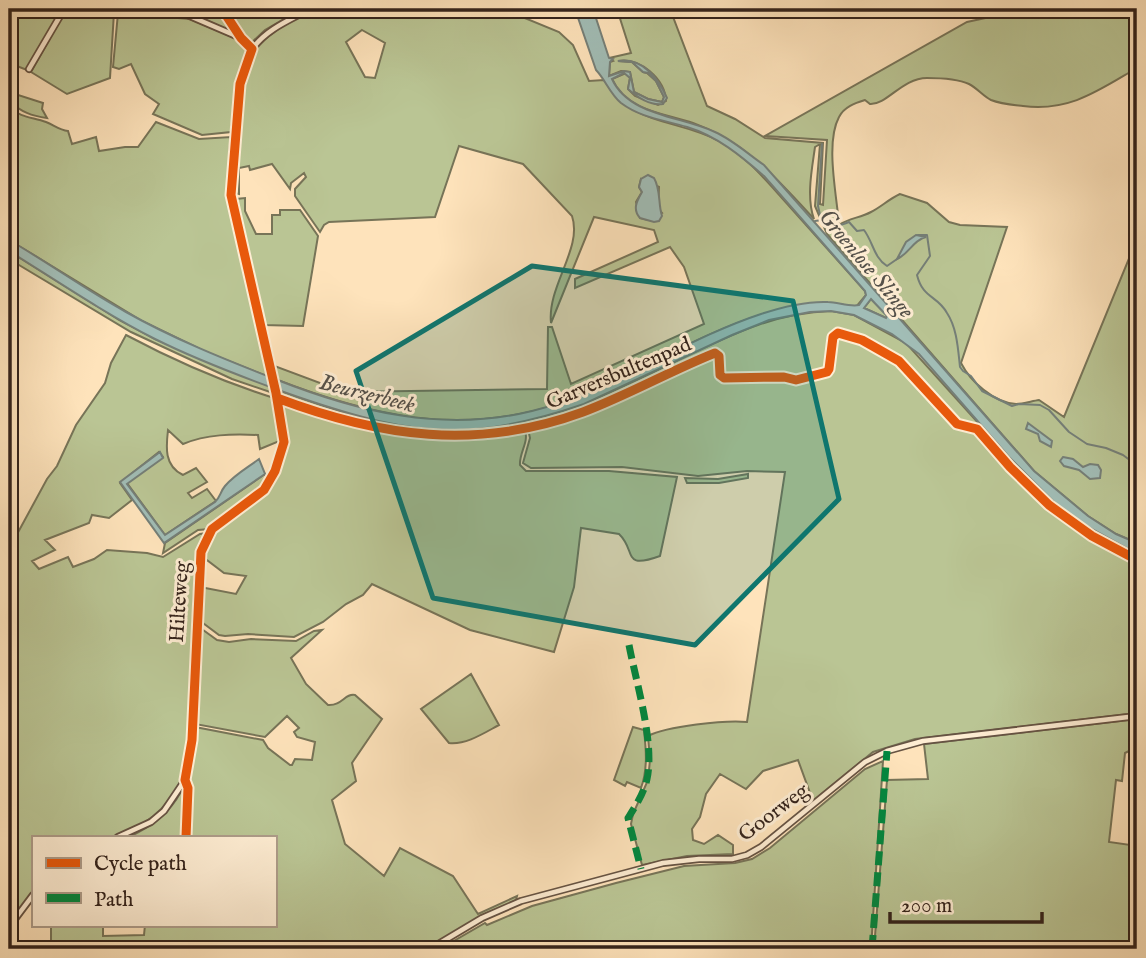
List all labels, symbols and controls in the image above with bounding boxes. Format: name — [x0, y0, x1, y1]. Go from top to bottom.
water label: Groenlose Slinge — [811, 203, 920, 326]
street label: Garversbultenpad — [542, 331, 696, 417]
water label: Beurzerbeek — [316, 368, 418, 420]
street label: Hilteweg — [164, 560, 196, 643]
street label: Goorweg — [733, 777, 815, 848]
legend — [32, 836, 276, 926]
text: Cycle path — [94, 851, 187, 878]
scale bar — [890, 881, 1043, 925]
text: Path — [94, 887, 133, 914]
text: 200 m — [901, 893, 952, 920]

